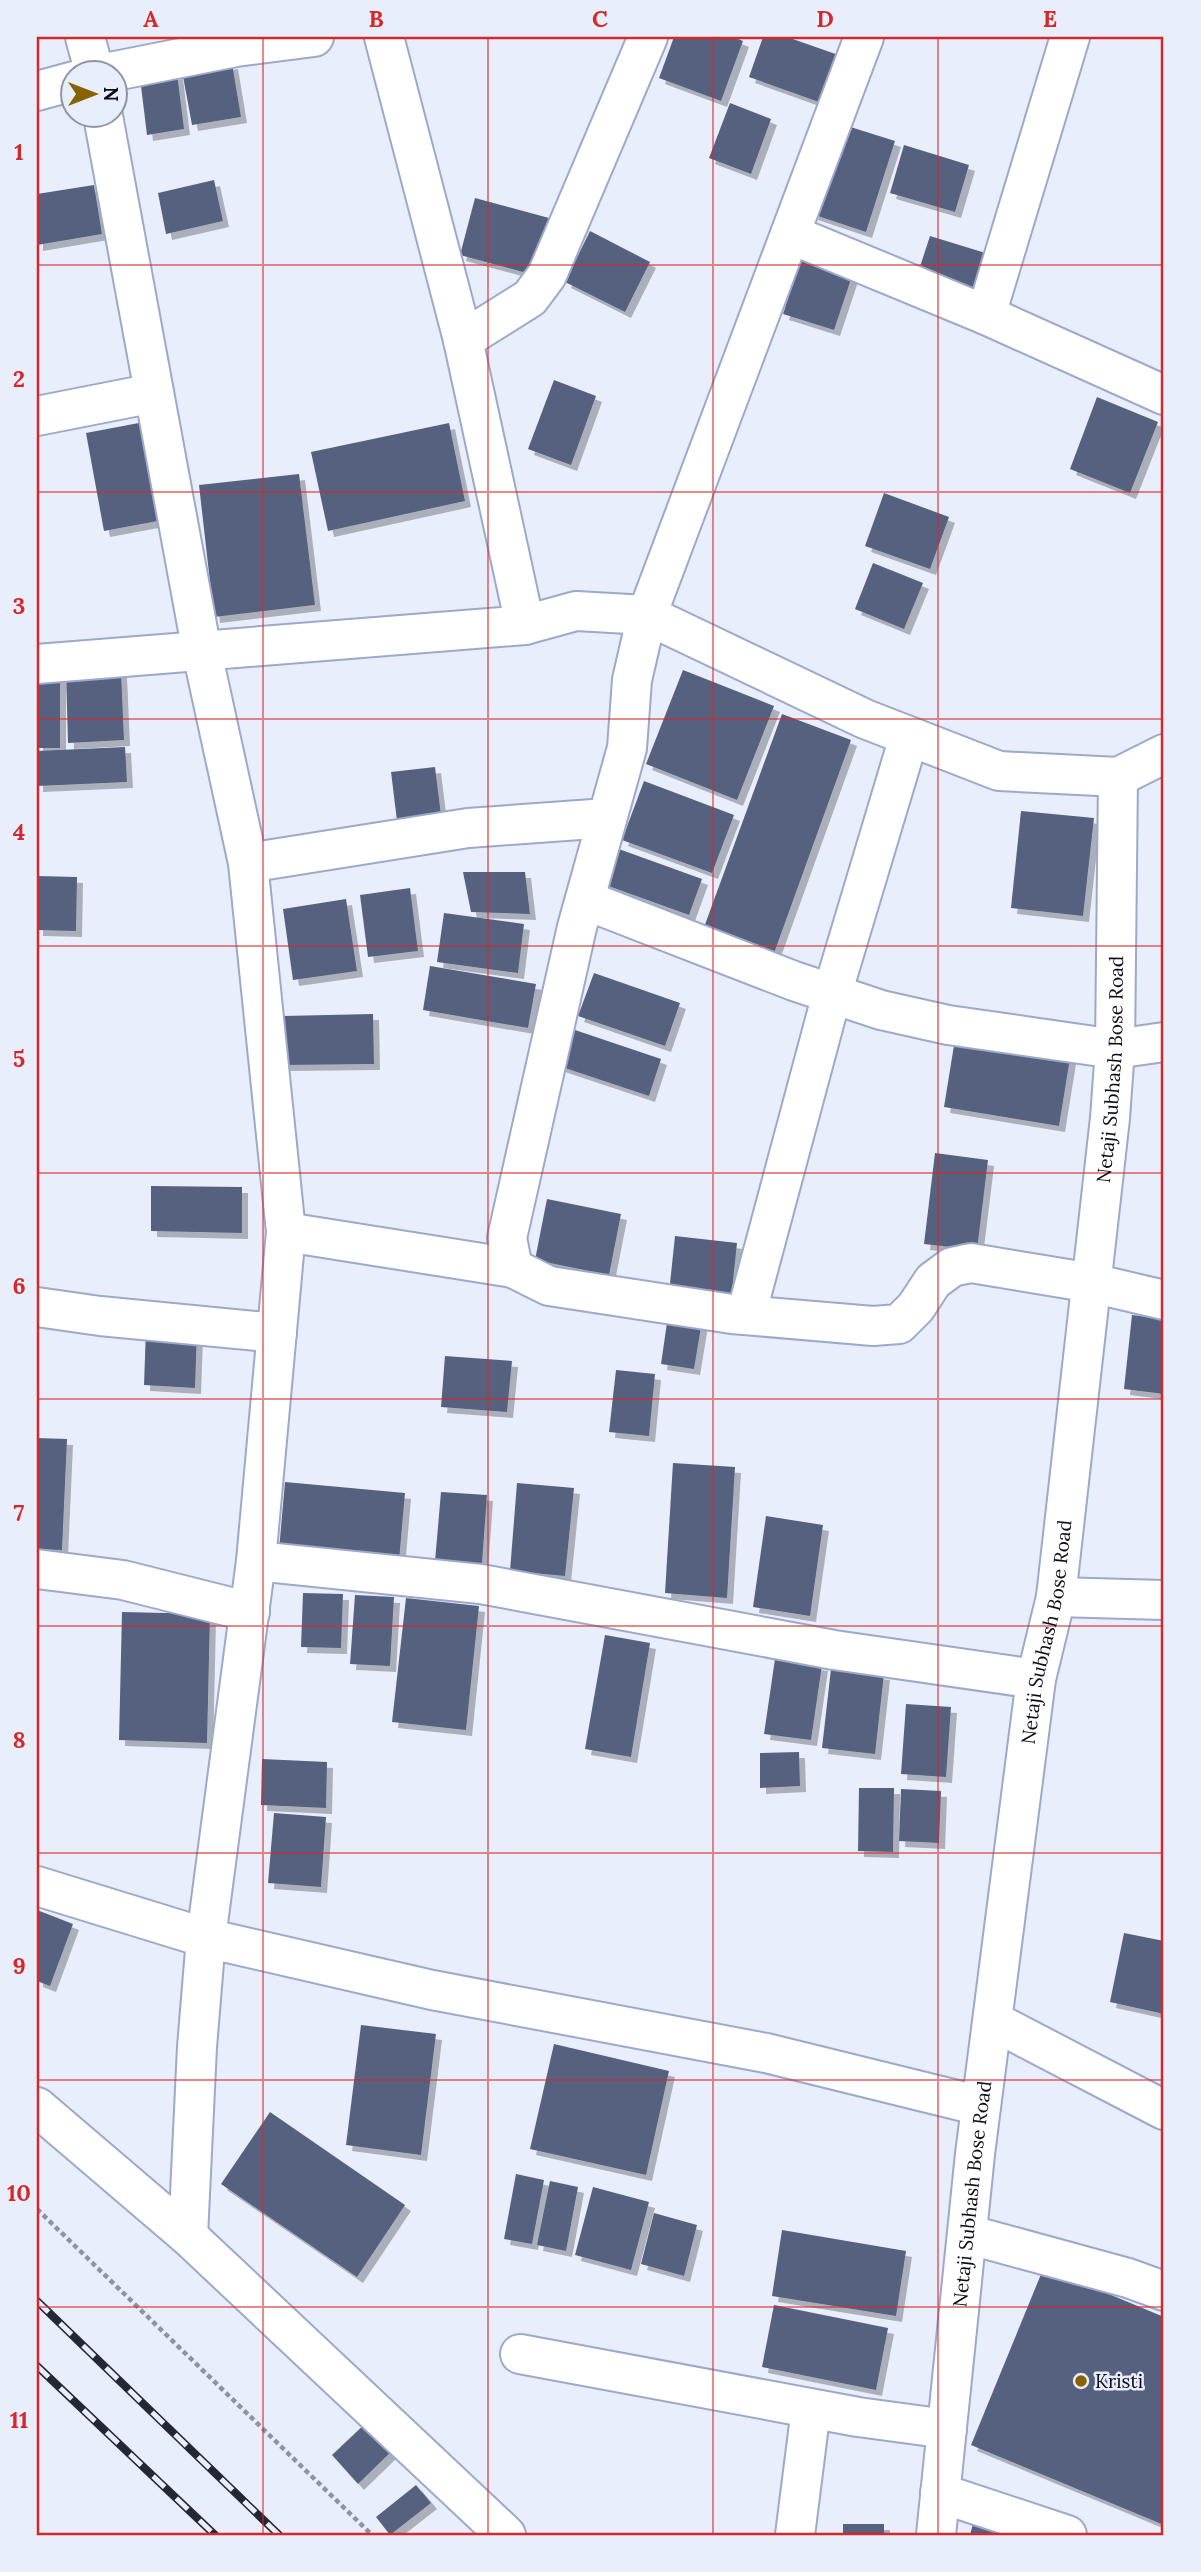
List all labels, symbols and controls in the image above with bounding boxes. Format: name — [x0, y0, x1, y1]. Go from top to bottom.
text: A — [143, 4, 159, 33]
text: B — [368, 4, 384, 33]
text: C — [592, 4, 608, 33]
text: D — [816, 4, 834, 33]
text: E — [1043, 4, 1057, 33]
north arrow — [60, 60, 130, 130]
text: N — [99, 87, 123, 102]
text: 1 — [14, 137, 24, 166]
text: 2 — [13, 364, 25, 393]
text: 3 — [13, 591, 25, 620]
text: 4 — [13, 817, 25, 846]
street label: Netaji Subhash Bose Road — [1091, 956, 1128, 1184]
text: 5 — [13, 1044, 25, 1073]
text: 6 — [12, 1271, 26, 1300]
text: 7 — [14, 1498, 25, 1527]
street label: Netaji Subhash Bose Road — [1016, 1519, 1077, 1746]
text: 8 — [12, 1725, 26, 1754]
text: 9 — [12, 1951, 26, 1980]
street label: Netaji Subhash Bose Road — [947, 2079, 996, 2308]
text: 10 — [7, 2178, 31, 2207]
place label: Kristi — [1095, 2369, 1143, 2393]
marker: Kristi — [1073, 2373, 1089, 2389]
text: 11 — [10, 2405, 28, 2434]

